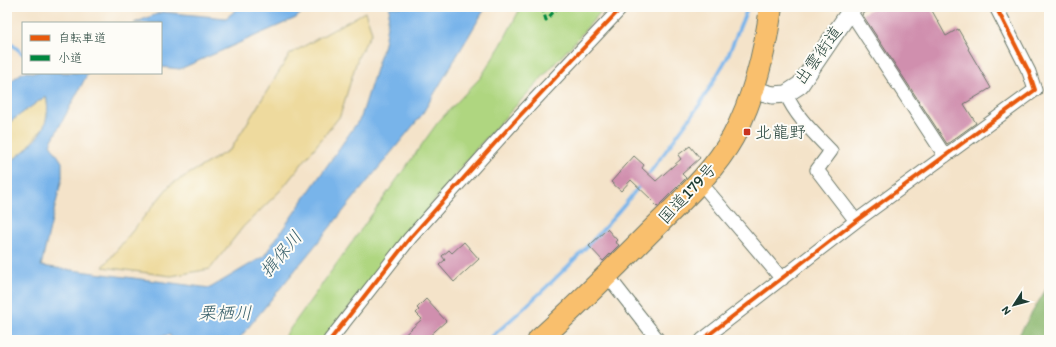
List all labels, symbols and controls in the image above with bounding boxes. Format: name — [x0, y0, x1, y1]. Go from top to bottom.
legend — [22, 22, 162, 74]
street label: 出雲街道 — [790, 22, 846, 88]
text: 自転車道 — [58, 31, 106, 45]
text: 小道 — [58, 51, 82, 65]
place label: 北龍野 — [755, 122, 806, 142]
marker: 北龍野 — [742, 127, 752, 137]
street label: 国道179号 — [654, 158, 720, 228]
water label: 揖保川 — [255, 226, 307, 282]
north arrow — [994, 285, 1034, 325]
water label: 栗栖川 — [198, 302, 252, 324]
text: N — [999, 304, 1014, 317]

